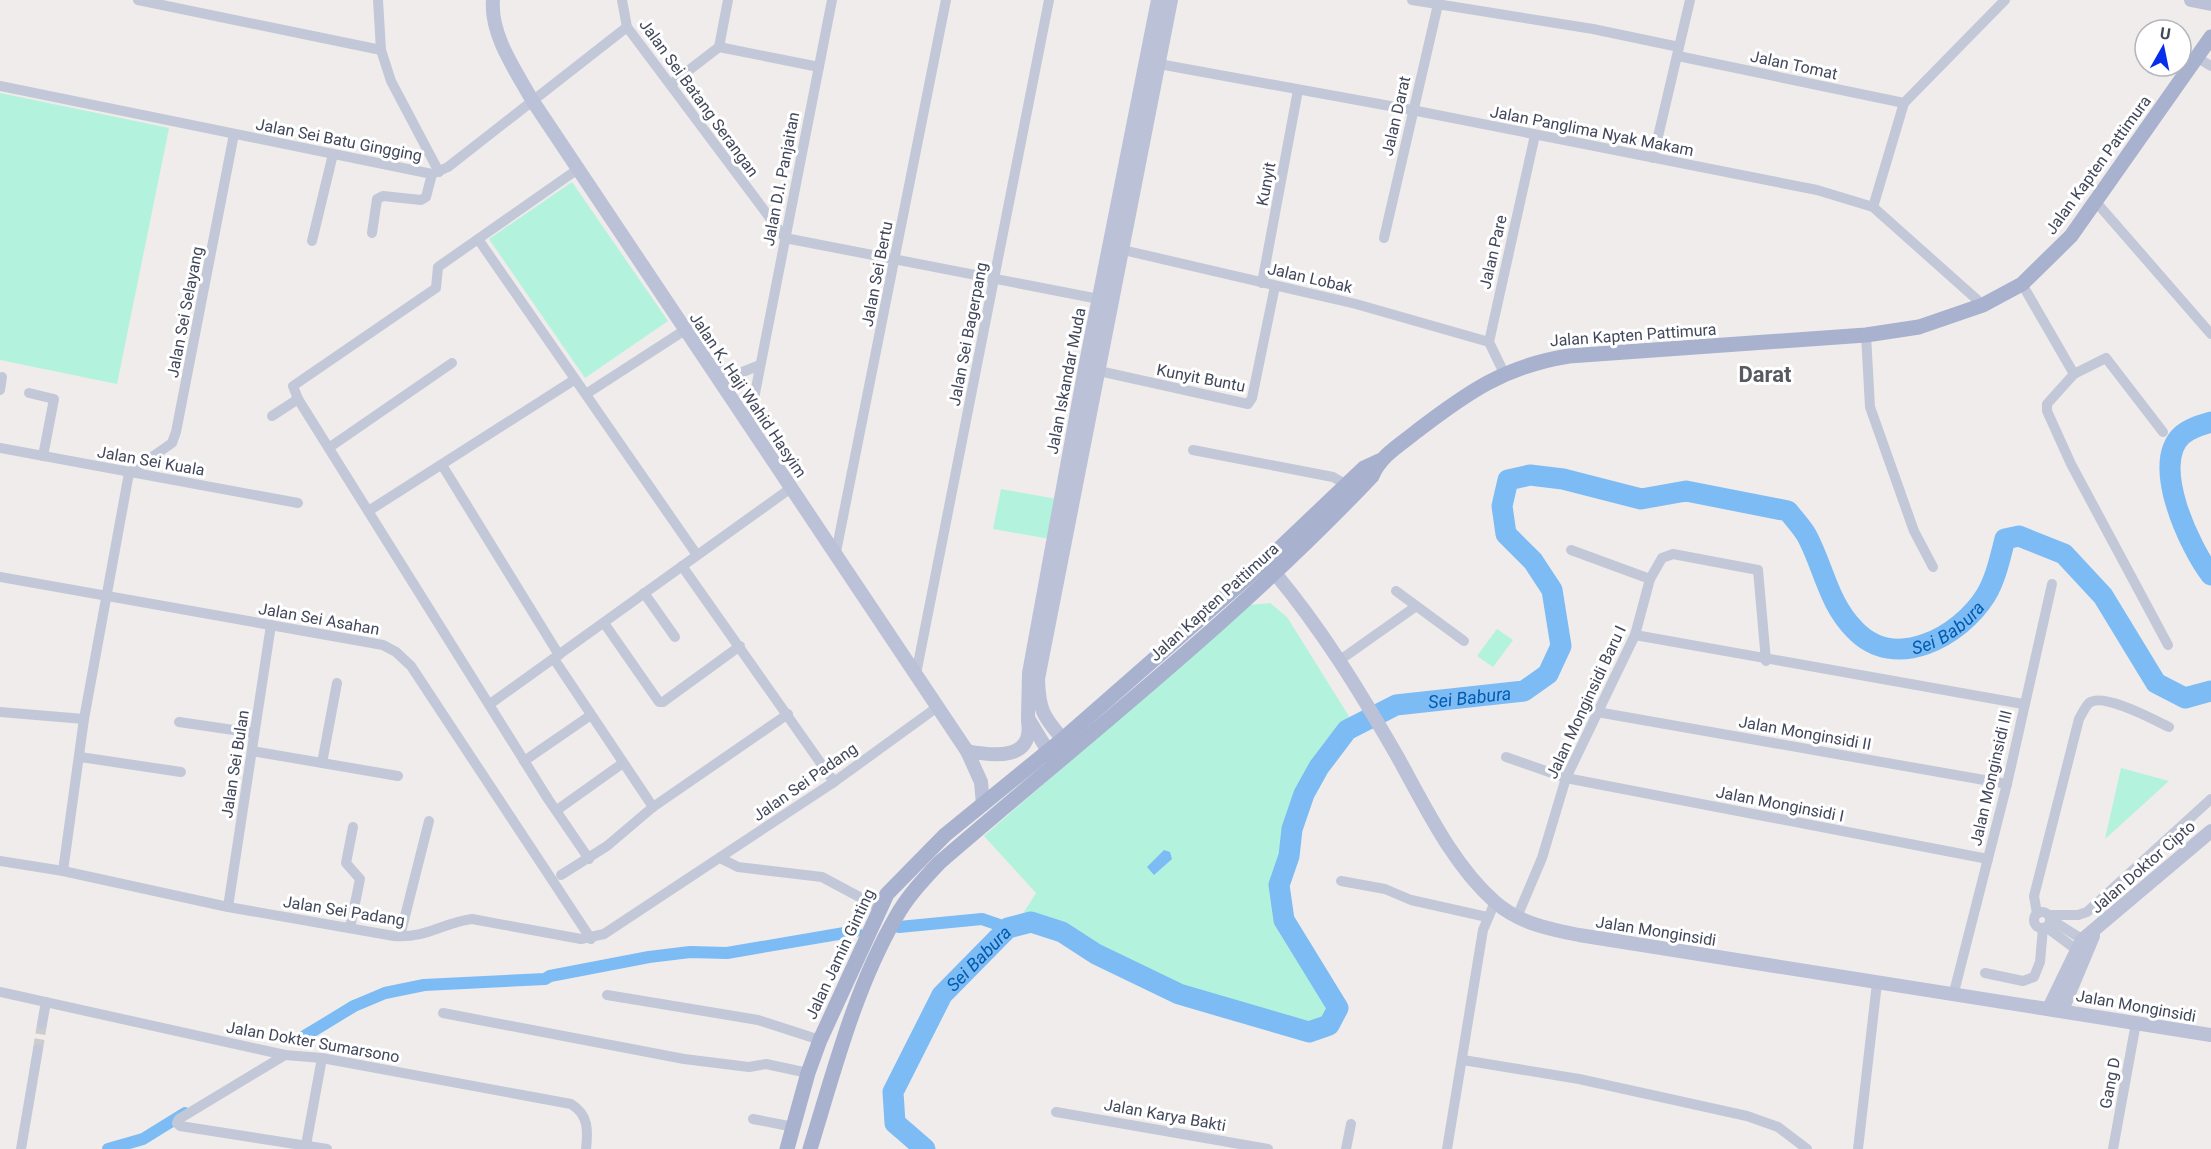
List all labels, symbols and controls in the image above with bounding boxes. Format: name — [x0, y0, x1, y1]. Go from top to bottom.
street label: Jalan Sei Batang Serangan — [635, 15, 763, 181]
north arrow — [2133, 18, 2193, 78]
text: U — [2159, 23, 2172, 44]
street label: Jalan Tomat — [1749, 47, 1839, 83]
street label: Jalan Darat — [1378, 74, 1414, 158]
street label: Jalan Kapten Pattimura — [2041, 92, 2155, 238]
street label: Jalan Panglima Nyak Makam — [1489, 102, 1695, 160]
street label: Jalan D.I. Panjaitan — [759, 110, 803, 248]
street label: Jalan Sei Batu Gingging — [254, 115, 424, 165]
street label: Kunyit — [1252, 160, 1280, 208]
street label: Jalan Pare — [1475, 213, 1511, 291]
street label: Jalan Sei Bertu — [857, 220, 897, 328]
street label: Jalan Sei Selayang — [163, 245, 207, 379]
street label: Jalan Lobak — [1266, 259, 1355, 297]
street label: Jalan Sei Bagerpang — [945, 261, 991, 407]
street label: Jalan Iskandar Muda — [1042, 306, 1090, 456]
street label: Jalan K. Haji Wahid Hasyim — [686, 309, 810, 481]
street label: Jalan Kapten Pattimura — [1549, 320, 1717, 350]
street label: Kunyit Buntu — [1155, 360, 1247, 396]
district label: Darat — [1739, 362, 1792, 387]
street label: Jalan Sei Kuala — [96, 442, 206, 480]
street label: Jalan Kapten Pattimura — [1146, 539, 1282, 665]
water label: Sei Babura — [1909, 597, 1988, 658]
street label: Jalan Sei Asahan — [257, 599, 381, 639]
street label: Jalan Monginsidi Baru I — [1542, 622, 1630, 782]
water label: Sei Babura — [1427, 682, 1512, 712]
street label: Jalan Monginsidi III — [1966, 708, 2016, 848]
street label: Jalan Sei Bulan — [217, 709, 253, 819]
street label: Jalan Monginsidi II — [1737, 712, 1873, 754]
street label: Jalan Sei Padang — [749, 739, 861, 825]
street label: Jalan Monginsidi I — [1714, 782, 1846, 826]
street label: Jalan Doktor Cipto — [2087, 817, 2199, 917]
street label: Jalan Jamin Ginting — [801, 886, 879, 1022]
street label: Jalan Sei Padang — [282, 892, 406, 930]
street label: Jalan Monginsidi — [1594, 912, 1718, 950]
water label: Sei Babura — [941, 921, 1015, 995]
street label: Jalan Monginsidi — [2074, 986, 2198, 1026]
street label: Jalan Dokter Sumarsono — [225, 1017, 401, 1067]
street label: Gang D — [2096, 1056, 2124, 1110]
street label: Jalan Karya Bakti — [1103, 1095, 1227, 1135]

